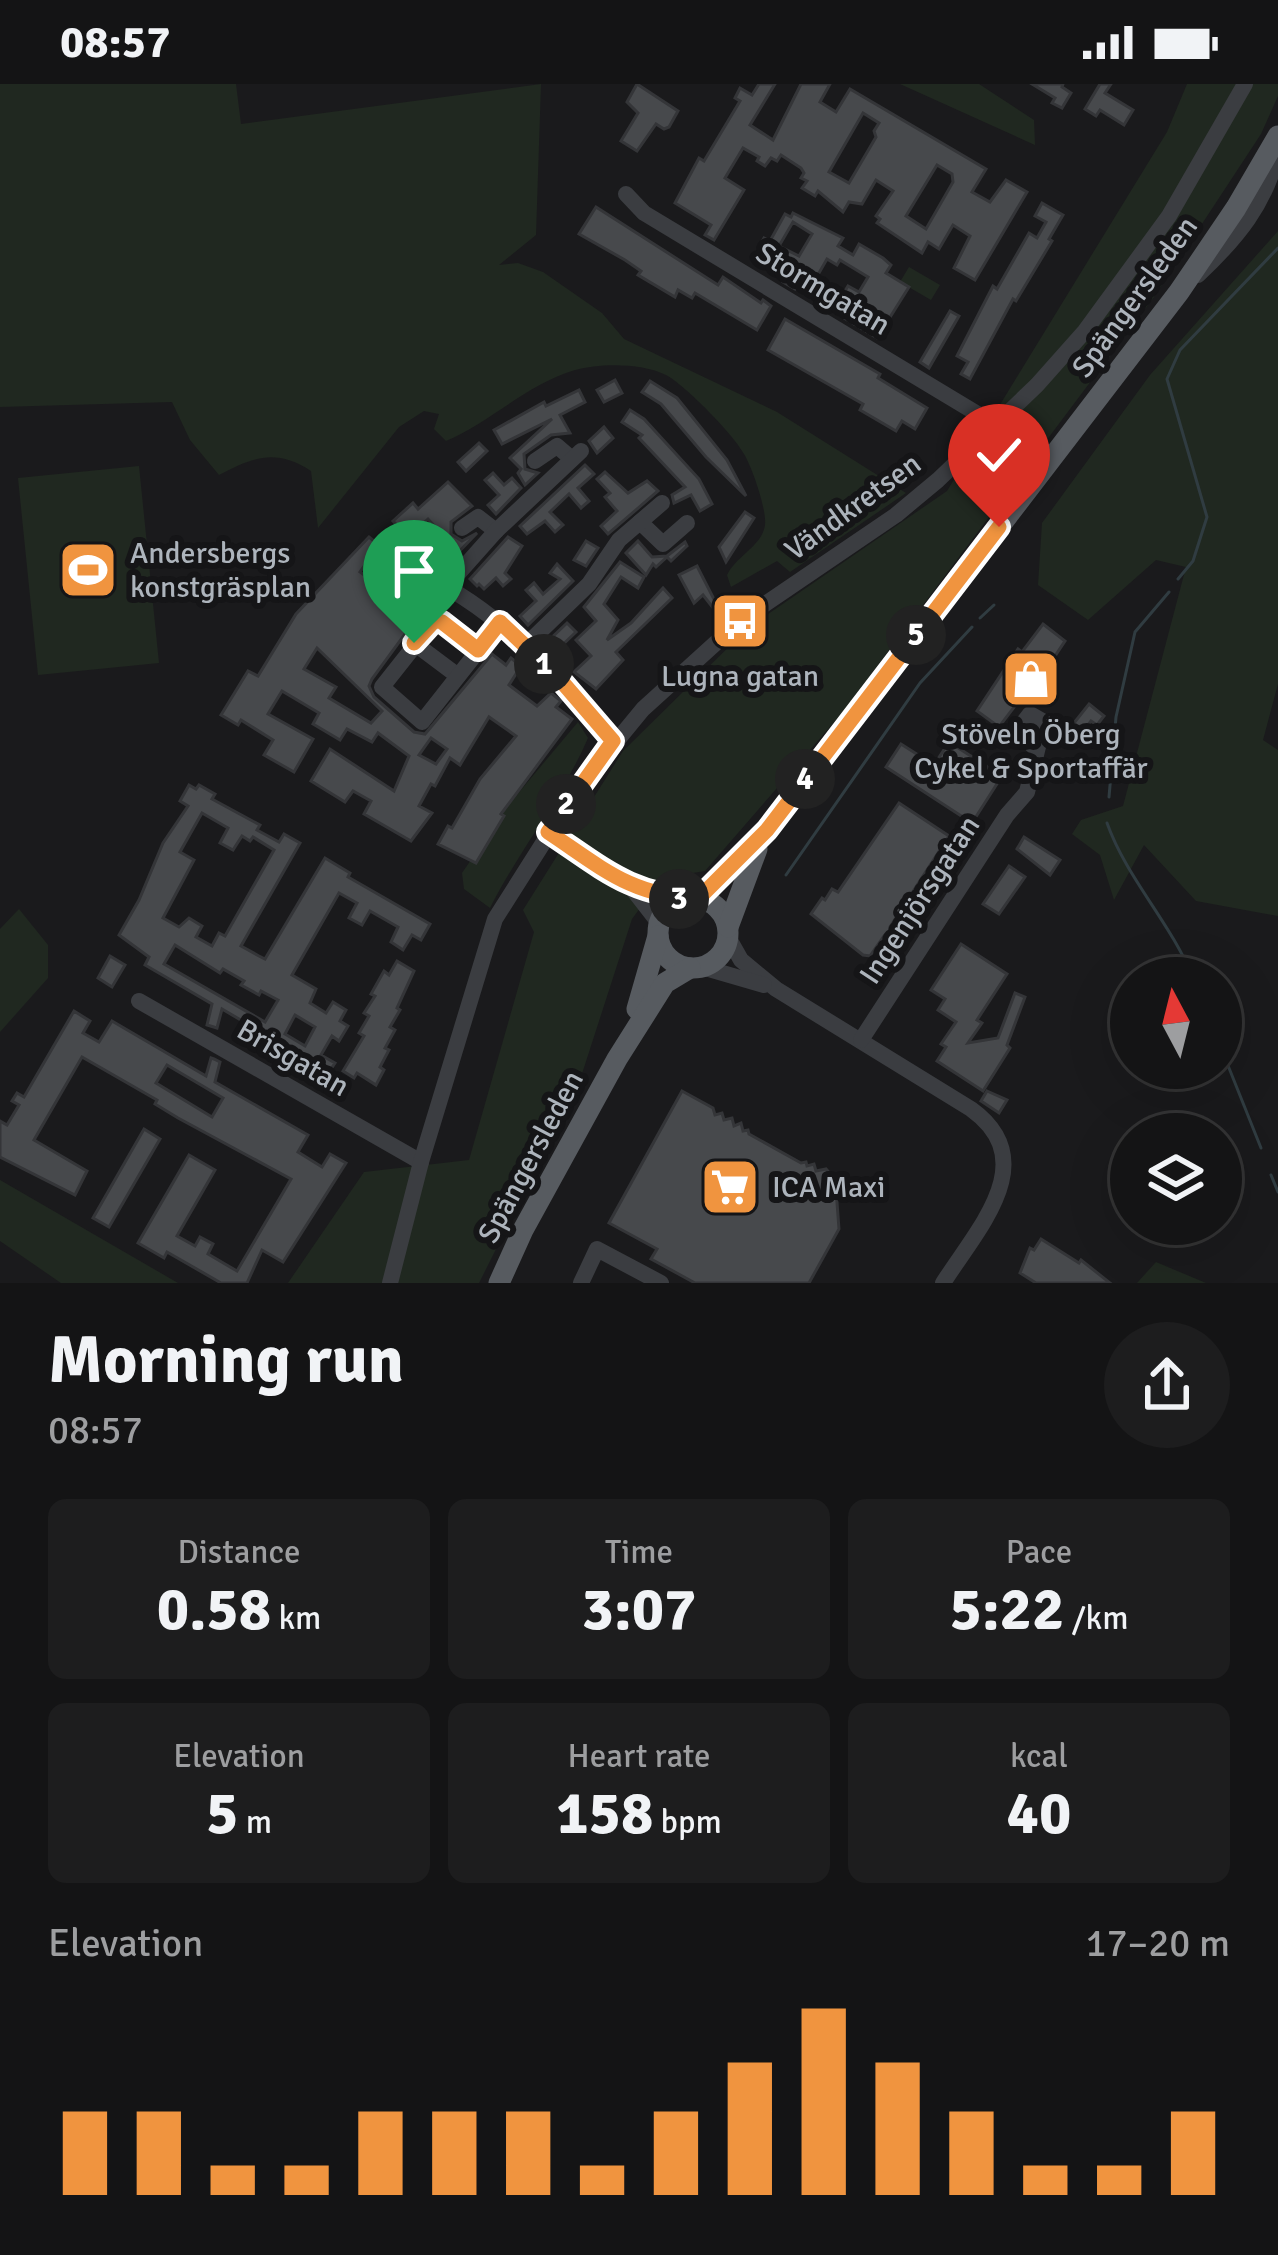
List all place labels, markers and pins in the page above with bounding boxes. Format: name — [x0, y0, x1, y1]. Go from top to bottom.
pin — [948, 404, 1050, 527]
pin — [363, 520, 465, 643]
place label: Andersbergs konstgräsplan — [130, 535, 311, 606]
sports icon: Andersbergs konstgräsplan — [57, 539, 119, 601]
bus stop icon: Lugna gatan — [709, 590, 771, 652]
pin: 5 — [886, 605, 946, 665]
pin: 1 — [514, 634, 574, 694]
shop icon: Stöveln Öberg Cykel & Sportaffär — [1000, 648, 1062, 710]
place label: Lugna gatan — [661, 658, 819, 695]
place label: Stöveln Öberg Cykel & Sportaffär — [914, 716, 1148, 787]
pin: 4 — [775, 749, 835, 809]
pin: 2 — [536, 774, 596, 834]
pin: 3 — [649, 869, 709, 929]
supermarket icon: ICA Maxi — [699, 1156, 761, 1218]
place label: ICA Maxi — [772, 1169, 885, 1206]

